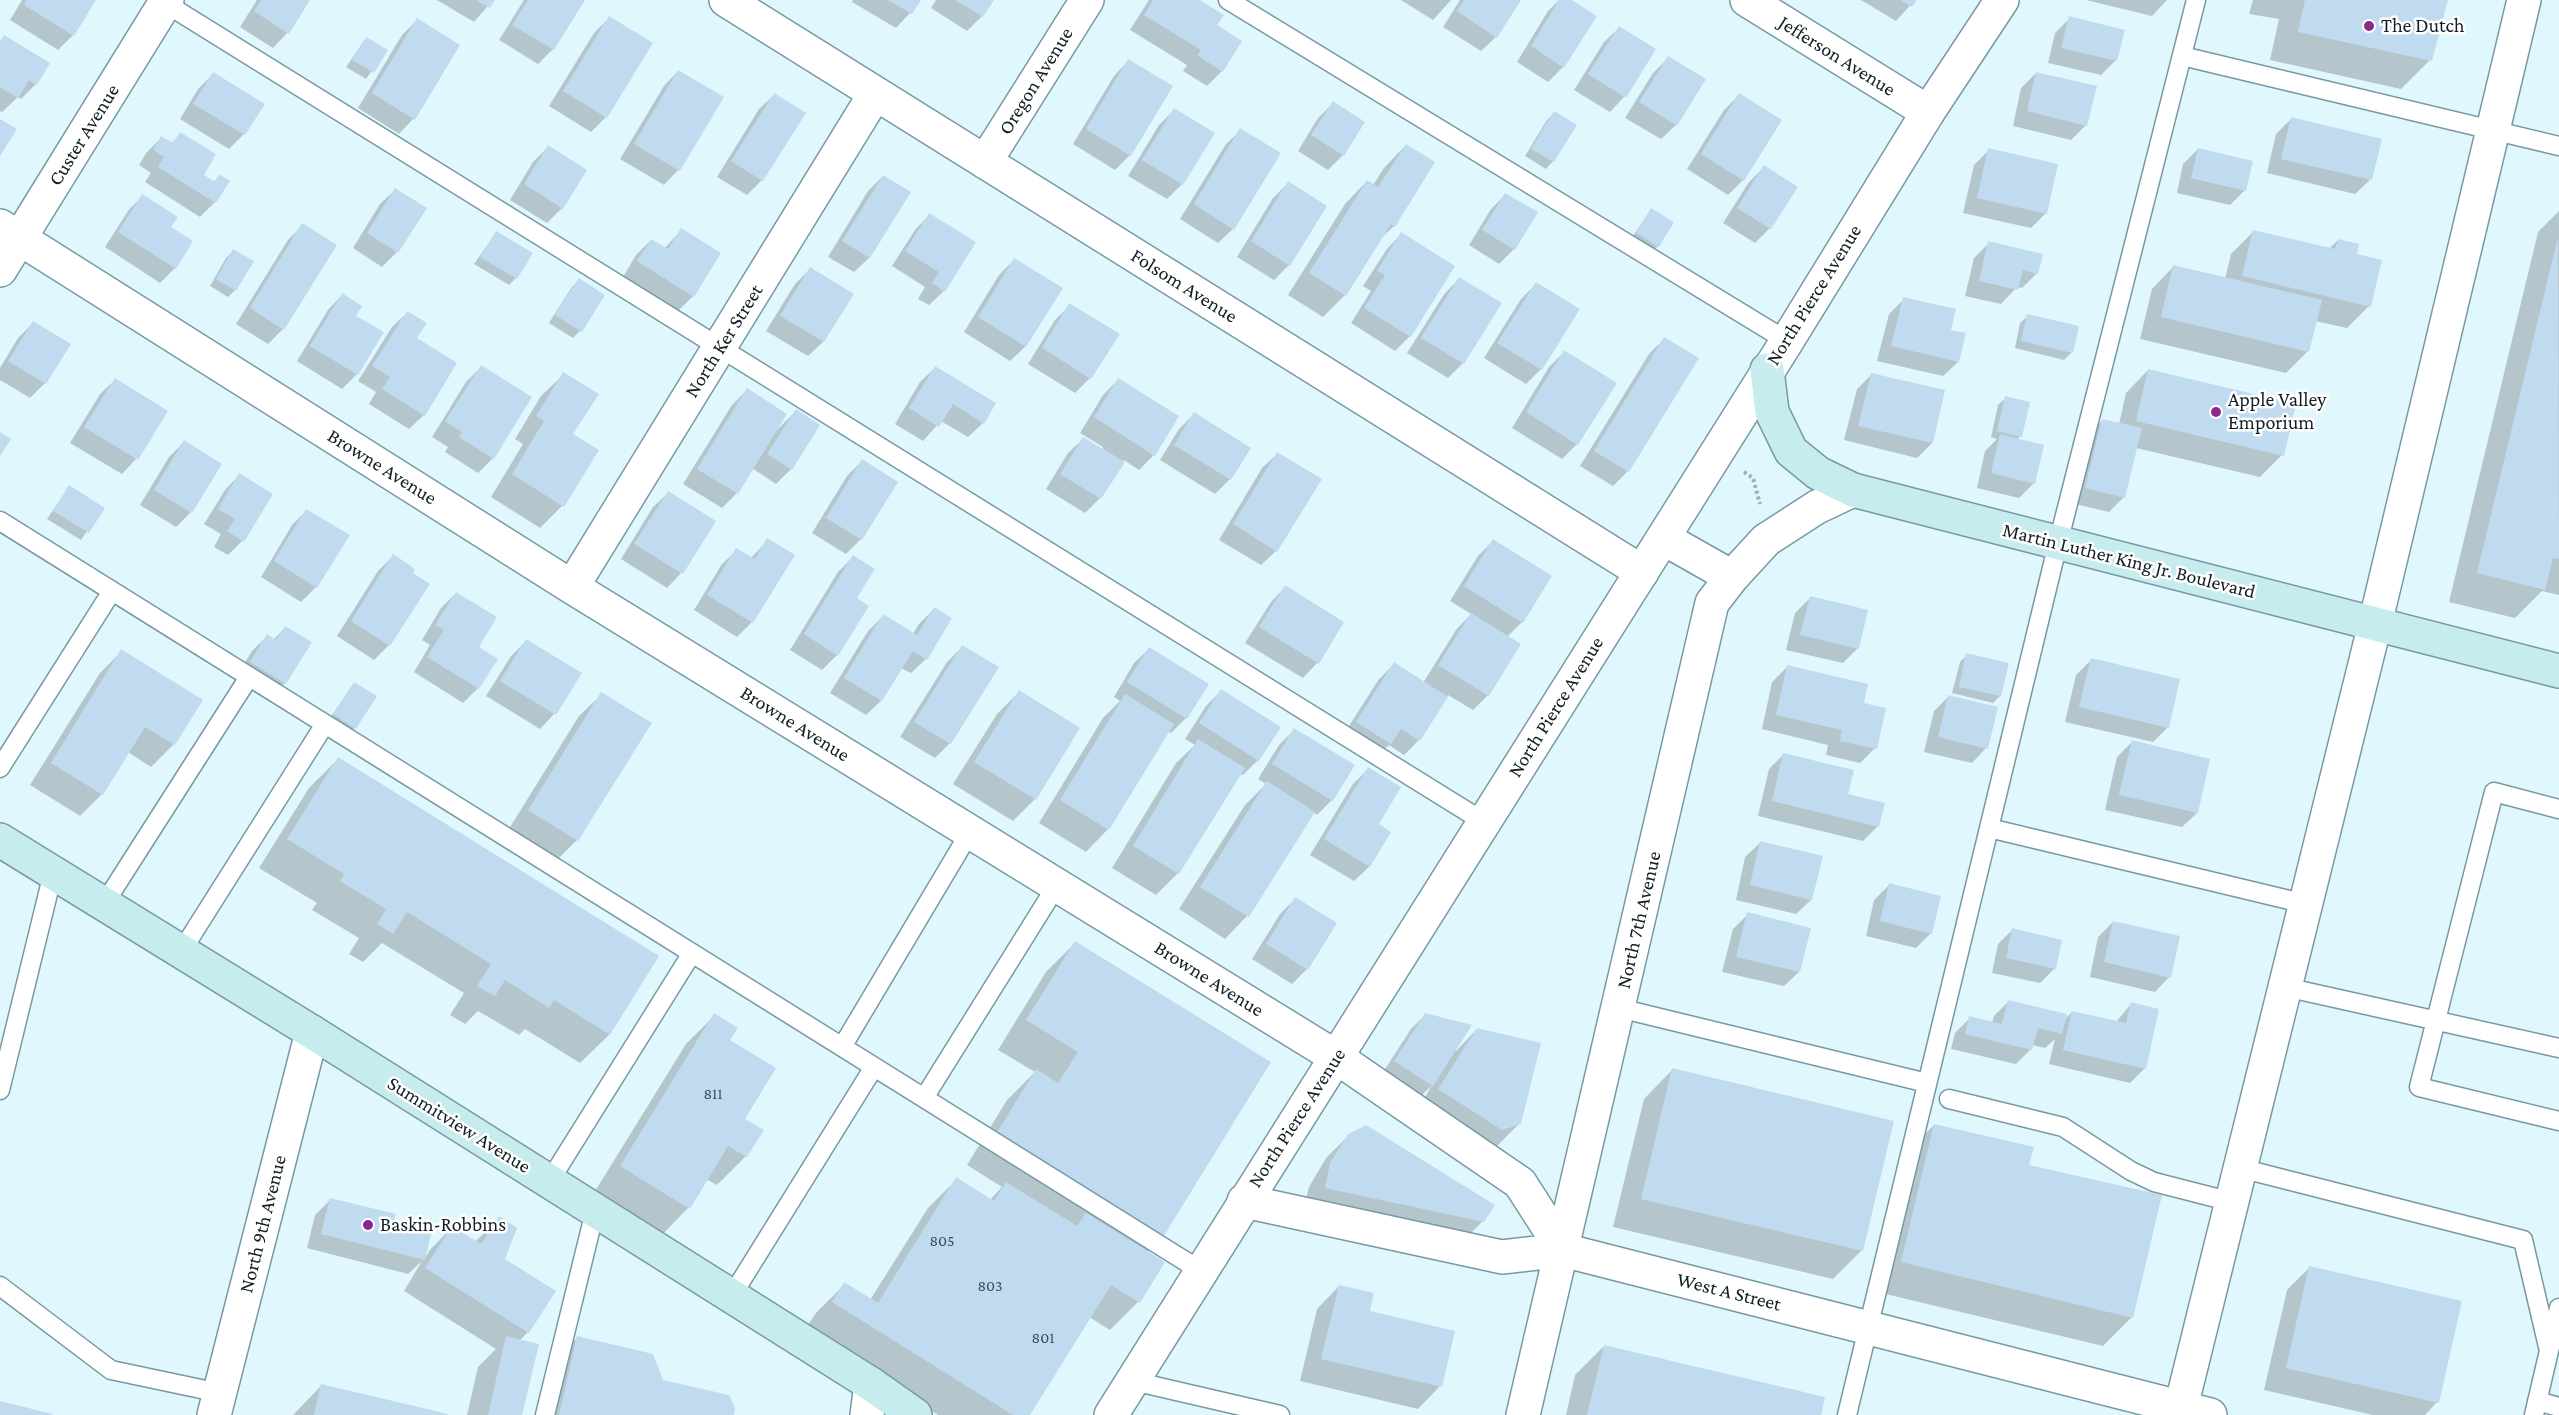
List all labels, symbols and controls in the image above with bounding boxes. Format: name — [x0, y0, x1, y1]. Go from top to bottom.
street label: Jefferson Avenue — [1774, 10, 1900, 102]
place label: The Dutch — [2381, 14, 2465, 38]
marker: The Dutch — [2362, 19, 2376, 33]
street label: Oregon Avenue — [994, 23, 1078, 139]
street label: Custer Avenue — [43, 80, 125, 190]
street label: North Pierce Avenue — [1761, 220, 1867, 370]
street label: Folsom Avenue — [1126, 244, 1242, 328]
street label: North Ker Street — [680, 280, 768, 402]
place label: Apple Valley Emporium — [2228, 388, 2326, 435]
marker: Apple Valley Emporium — [2209, 405, 2223, 419]
street label: Browne Avenue — [323, 424, 441, 510]
street label: Martin Luther King Jr. Boulevard — [2000, 518, 2258, 604]
street label: North Pierce Avenue — [1503, 632, 1609, 782]
street label: Browne Avenue — [736, 681, 854, 767]
street label: North 7th Avenue — [1612, 849, 1666, 991]
street label: Browne Avenue — [1150, 936, 1268, 1022]
street label: North Pierce Avenue — [1243, 1044, 1351, 1192]
street label: Summitview Avenue — [383, 1071, 535, 1179]
house number: 811 — [703, 1084, 723, 1104]
street label: North 9th Avenue — [234, 1153, 292, 1295]
place label: Baskin-Robbins — [380, 1213, 506, 1237]
marker: Baskin-Robbins — [361, 1218, 375, 1232]
house number: 805 — [929, 1231, 955, 1251]
street label: West A Street — [1674, 1267, 1784, 1317]
house number: 803 — [977, 1276, 1003, 1296]
house number: 801 — [1032, 1328, 1054, 1348]

